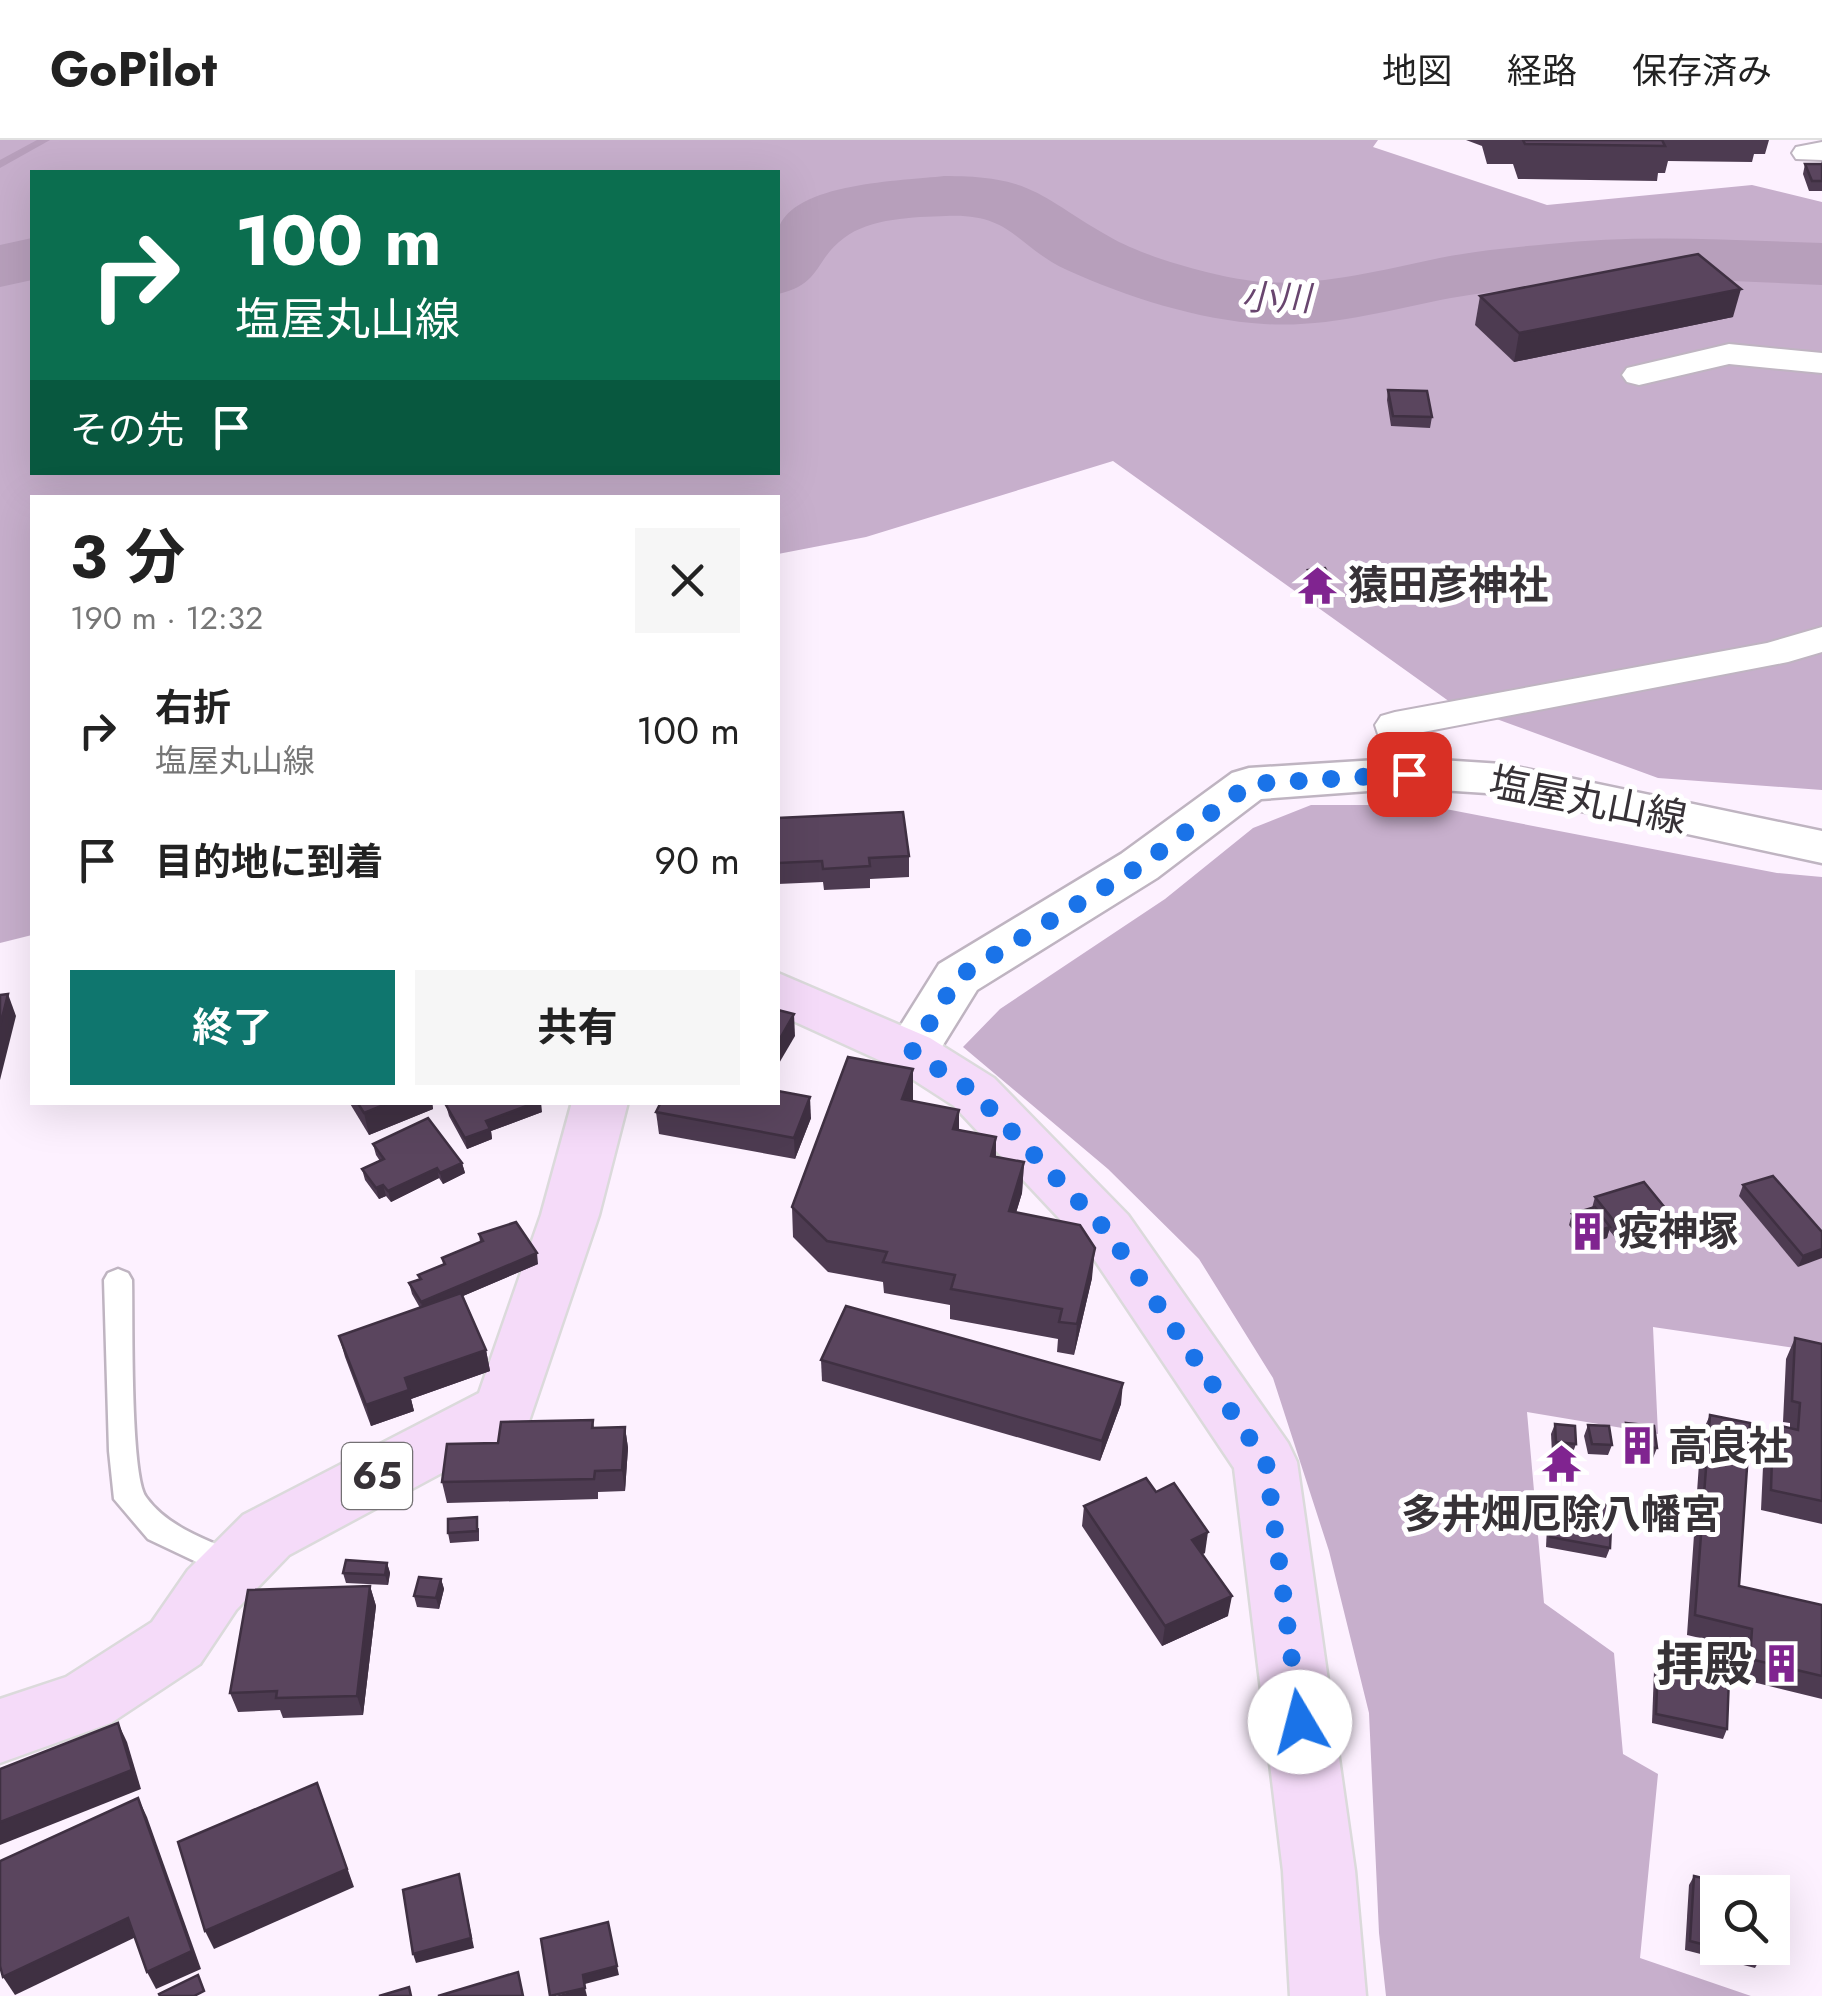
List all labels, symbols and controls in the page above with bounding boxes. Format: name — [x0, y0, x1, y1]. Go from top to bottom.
text: GoPilot — [50, 35, 217, 104]
text: 地図 — [1382, 46, 1452, 96]
text: 経路 — [1507, 46, 1577, 96]
text: 保存済み — [1632, 46, 1772, 96]
text: 100 m — [235, 190, 442, 291]
icon: right — [70, 210, 200, 340]
water label: 小川 — [1241, 272, 1315, 324]
text: 塩屋丸山線 — [235, 287, 460, 352]
icon: arrive — [204, 400, 259, 455]
text: その先 — [70, 402, 184, 457]
text: 3 分 — [70, 514, 185, 601]
button: close — [635, 528, 740, 633]
place label: 猿田彦神社 — [1348, 556, 1548, 614]
temple icon: 猿田彦神社 — [1297, 564, 1339, 606]
text: 190 m · 12:32 — [70, 595, 263, 641]
text: 右折 — [155, 680, 231, 735]
icon: right — [70, 703, 125, 758]
text: 100 m — [636, 703, 740, 758]
pin — [1367, 732, 1452, 817]
text: 塩屋丸山線 — [155, 738, 315, 784]
icon: arrive — [1382, 747, 1437, 802]
street label: 塩屋丸山線 — [1484, 752, 1692, 848]
icon: arrive — [70, 833, 125, 888]
text: 90 m — [654, 833, 740, 888]
text: 目的地に到着 — [155, 834, 383, 889]
button: 終了 — [70, 970, 395, 1085]
button: 共有 — [415, 970, 740, 1085]
place label: 疫神塚 — [1618, 1202, 1738, 1260]
building icon: 疫神塚 — [1567, 1210, 1609, 1252]
place label: 高良社 — [1668, 1417, 1788, 1475]
building icon: 高良社 — [1617, 1425, 1659, 1467]
road number: 65 — [342, 1443, 412, 1509]
temple icon: 多井畑厄除八幡宮 — [1540, 1443, 1582, 1485]
place label: 多井畑厄除八幡宮 — [1401, 1485, 1721, 1543]
place label: 拝殿 — [1656, 1630, 1752, 1699]
building icon: 拝殿 — [1761, 1643, 1803, 1685]
position arrow — [1248, 1670, 1352, 1774]
map controls — [1700, 1875, 1790, 1965]
button: search — [1700, 1875, 1790, 1965]

